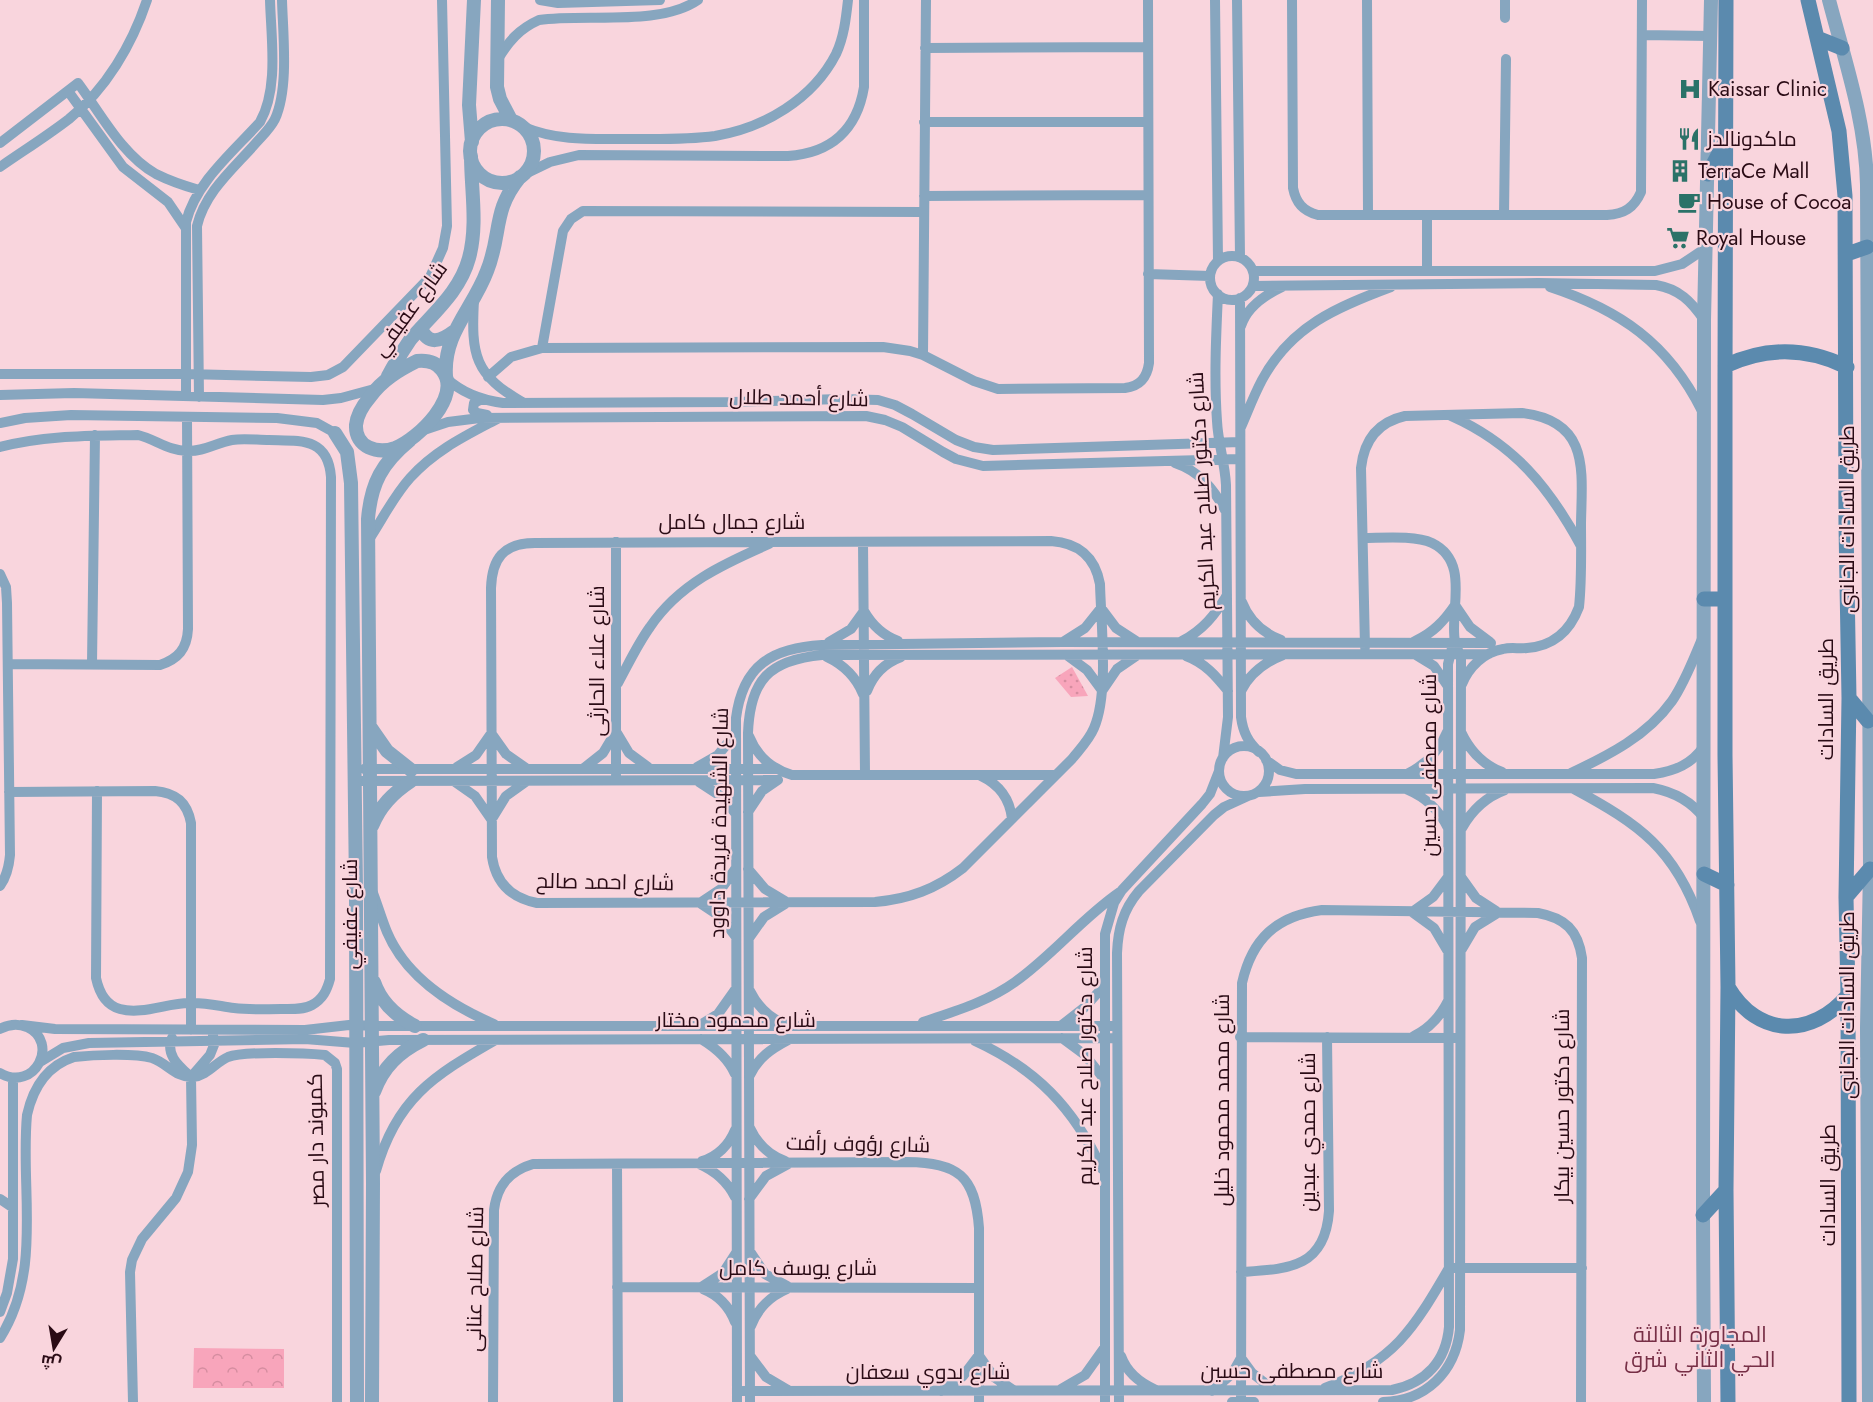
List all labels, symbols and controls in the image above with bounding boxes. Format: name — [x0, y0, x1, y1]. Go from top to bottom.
place label: Kaissar Clinic — [1708, 74, 1827, 104]
hospital icon: Kaissar Clinic — [1677, 76, 1703, 102]
place label: ماكدونالدز — [1706, 124, 1797, 154]
restaurant icon: ماكدونالدز — [1676, 126, 1702, 152]
place label: TerraCe Mall — [1698, 156, 1809, 186]
building icon: TerraCe Mall — [1667, 158, 1693, 184]
place label: House of Cocoa — [1707, 187, 1851, 217]
cafe icon: House of Cocoa — [1676, 189, 1702, 215]
place label: Royal House — [1696, 223, 1806, 253]
supermarket icon: Royal House — [1665, 225, 1691, 251]
street label: شارع عفيفي — [365, 255, 456, 363]
street label: شارع دكتور صلاح عبد الكريم — [1181, 371, 1223, 611]
street label: شارع أحمد طلال — [729, 382, 869, 414]
street label: طريق السادات الجانبى — [1832, 425, 1862, 613]
street label: شارع جمال كامل — [659, 507, 805, 537]
street label: شارع علاء الحارثى — [582, 585, 612, 737]
street label: طريق السادات — [1811, 638, 1841, 760]
street label: شارع مصطفى حسين — [1414, 674, 1444, 856]
street label: شارع الشهيدة فريدة داوود — [702, 707, 736, 939]
street label: شارع عفيفي — [335, 859, 366, 970]
street label: شارع احمد صالح — [536, 866, 674, 898]
street label: طريق السادات الجانبى — [1832, 911, 1862, 1099]
street label: شارع دكتور صلاح عبد الكريم — [1070, 947, 1100, 1185]
street label: شارع محمد محمود خليل — [1207, 994, 1237, 1206]
street label: شارع محمود مختار — [655, 1005, 816, 1035]
street label: شارع دكتور حسين بيكار — [1547, 1009, 1577, 1204]
street label: شارع حمدي عبدين — [1293, 1052, 1324, 1212]
street label: كمبوند دار مصر — [300, 1073, 332, 1208]
street label: طريق السادات — [1813, 1124, 1843, 1246]
street label: شارع رؤوف رأفت — [786, 1128, 930, 1160]
street label: شارع صلاح عنانى — [459, 1206, 491, 1352]
street label: شارع يوسف كامل — [719, 1253, 877, 1283]
north arrow — [24, 1318, 84, 1378]
district label: المجاورة الثالثة الحي الثاني شرق — [1624, 1318, 1776, 1376]
text: ش — [39, 1349, 64, 1375]
street label: شارع مصطفى حسين — [1201, 1356, 1383, 1386]
street label: شارع بدوي سعفان — [846, 1357, 1010, 1388]

